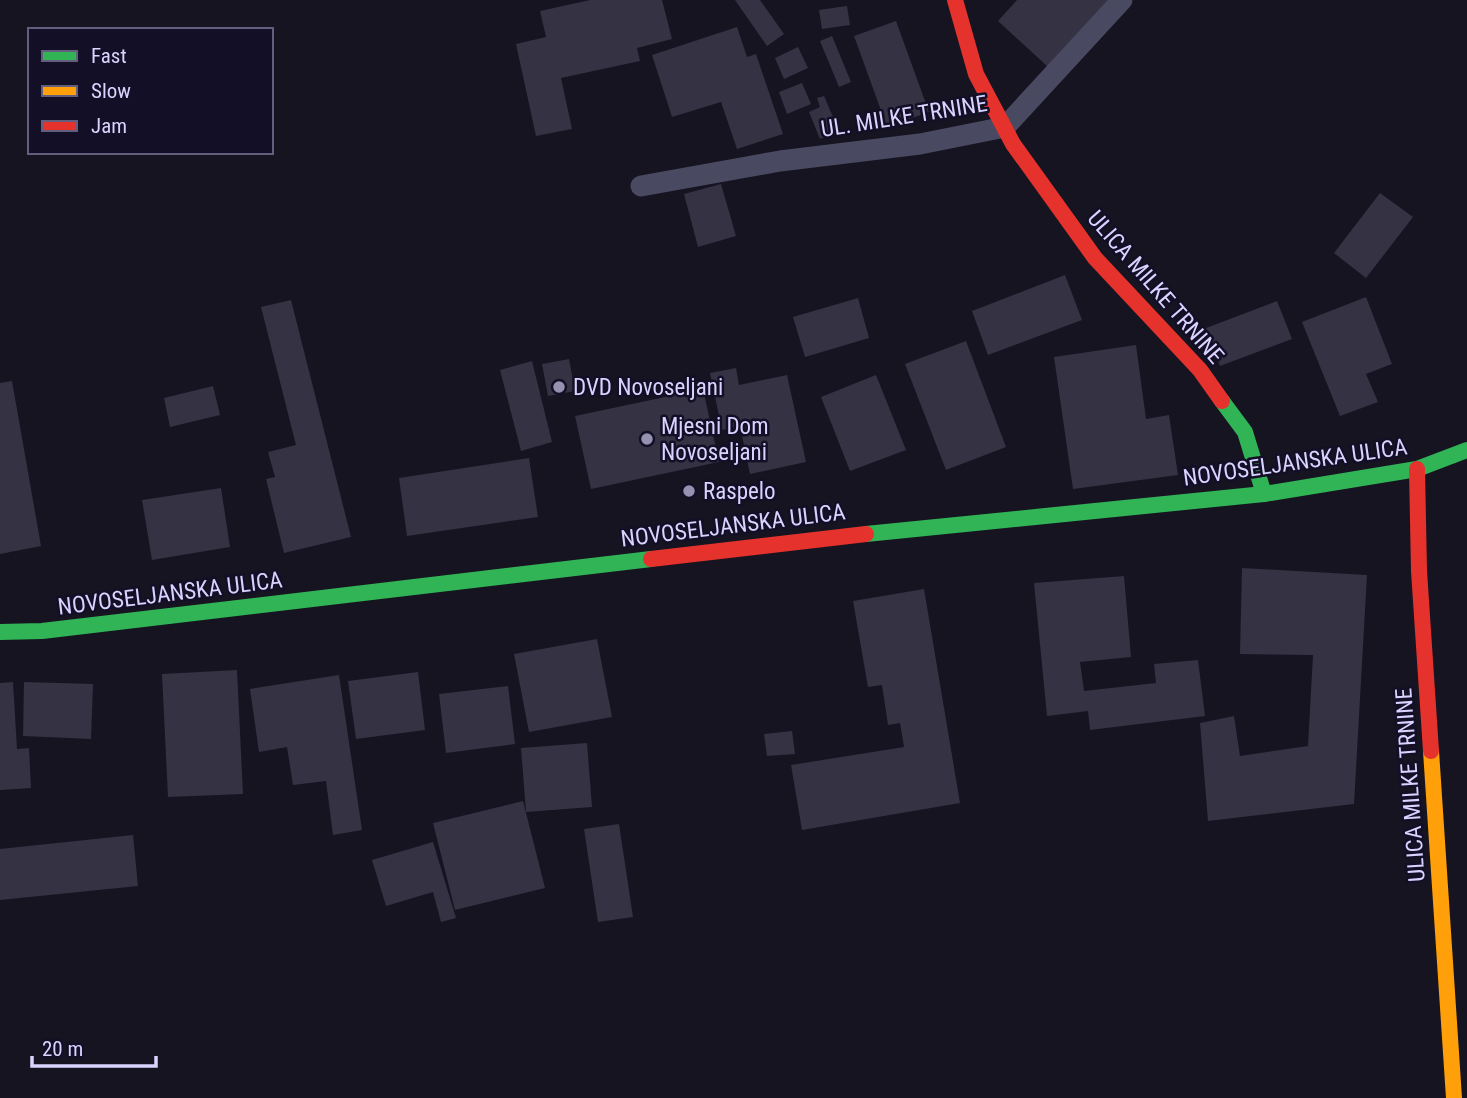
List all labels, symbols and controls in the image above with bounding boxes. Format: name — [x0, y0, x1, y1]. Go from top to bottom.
legend — [28, 28, 273, 154]
text: Fast — [91, 44, 127, 68]
text: Slow — [91, 79, 131, 103]
street label: UL. MILKE TRNINE — [819, 90, 989, 143]
text: Jam — [91, 114, 127, 138]
street label: ULICA MILKE TRNINE — [1082, 205, 1229, 369]
place label: DVD Novoseljani — [573, 374, 723, 401]
marker: DVD Novoseljani — [551, 379, 567, 395]
place label: Mjesni Dom Novoseljani — [661, 413, 769, 466]
marker: Mjesni Dom Novoseljani — [639, 431, 655, 447]
street label: NOVOSELJANSKA ULICA — [1181, 433, 1409, 492]
place label: Raspelo — [703, 478, 776, 505]
marker: Raspelo — [681, 483, 697, 499]
street label: NOVOSELJANSKA ULICA — [619, 498, 847, 553]
street label: NOVOSELJANSKA ULICA — [56, 566, 284, 621]
street label: ULICA MILKE TRNINE — [1390, 687, 1431, 883]
scale bar — [32, 1024, 156, 1068]
text: 20 m — [42, 1037, 83, 1061]

